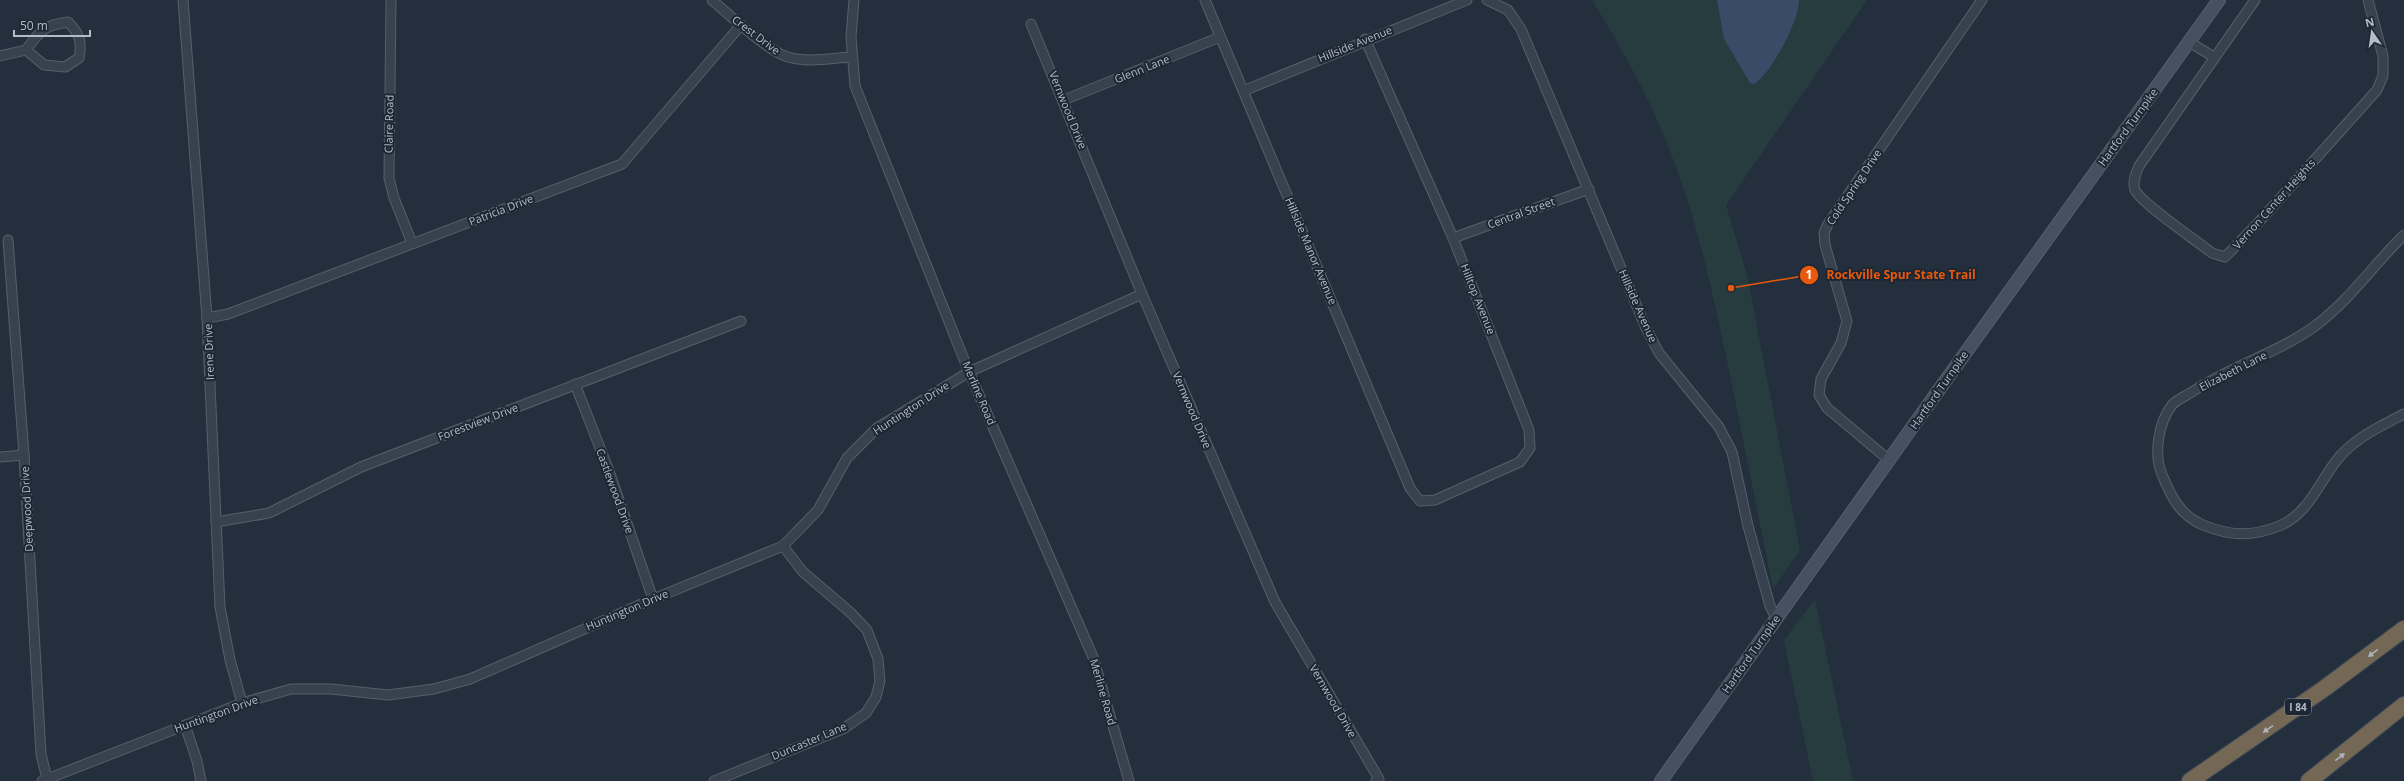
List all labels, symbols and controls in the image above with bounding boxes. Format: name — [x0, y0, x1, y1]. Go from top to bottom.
scale bar — [14, 12, 90, 38]
street label: Crest Drive — [729, 12, 783, 58]
north arrow — [2352, 12, 2392, 52]
text: N — [2364, 13, 2376, 30]
text: 50 m — [20, 17, 48, 34]
street label: Hillside Avenue — [1316, 22, 1394, 65]
street label: Glenn Lane — [1112, 51, 1172, 86]
street label: Vernwood Drive — [1046, 69, 1091, 151]
street label: Hartford Turnpike — [2094, 85, 2161, 169]
street label: Claire Road — [380, 95, 397, 153]
street label: Cold Spring Drive — [1823, 146, 1885, 228]
street label: Vernon Center Heights — [2229, 155, 2318, 252]
street label: Patricia Drive — [466, 190, 535, 229]
street label: Central Street — [1485, 193, 1557, 232]
street label: Hillside Manor Avenue — [1282, 195, 1341, 307]
street label: Hilltop Avenue — [1457, 261, 1499, 336]
callout: Rockville Spur State Trail — [1799, 263, 1984, 287]
text: 1 — [1806, 266, 1812, 283]
text: Rockville Spur State Trail — [1826, 266, 1976, 283]
street label: Hillside Avenue — [1616, 267, 1661, 345]
street label: Irene Drive — [200, 324, 217, 380]
street label: Elizabeth Lane — [2196, 347, 2269, 394]
street label: Hartford Turnpike — [1906, 348, 1971, 432]
street label: Merline Road — [959, 359, 1000, 427]
street label: Vernwood Drive — [1169, 369, 1215, 451]
street label: Huntington Drive — [870, 377, 952, 438]
street label: Forestview Drive — [436, 399, 520, 444]
street label: Castlewood Drive — [593, 446, 638, 535]
street label: Deepwood Drive — [17, 466, 36, 552]
street label: Huntington Drive — [583, 585, 670, 634]
street label: Hartford Turnpike — [1718, 612, 1783, 696]
one-way arrow — [2368, 648, 2379, 657]
street label: Merline Road — [1087, 657, 1120, 727]
street label: Vernwood Drive — [1306, 661, 1360, 740]
street label: Huntington Drive — [172, 691, 260, 736]
road number: I 84 — [2285, 699, 2311, 715]
street label: Duncaster Lane — [769, 718, 849, 763]
one-way arrow — [2263, 725, 2273, 733]
one-way arrow — [2334, 753, 2345, 761]

